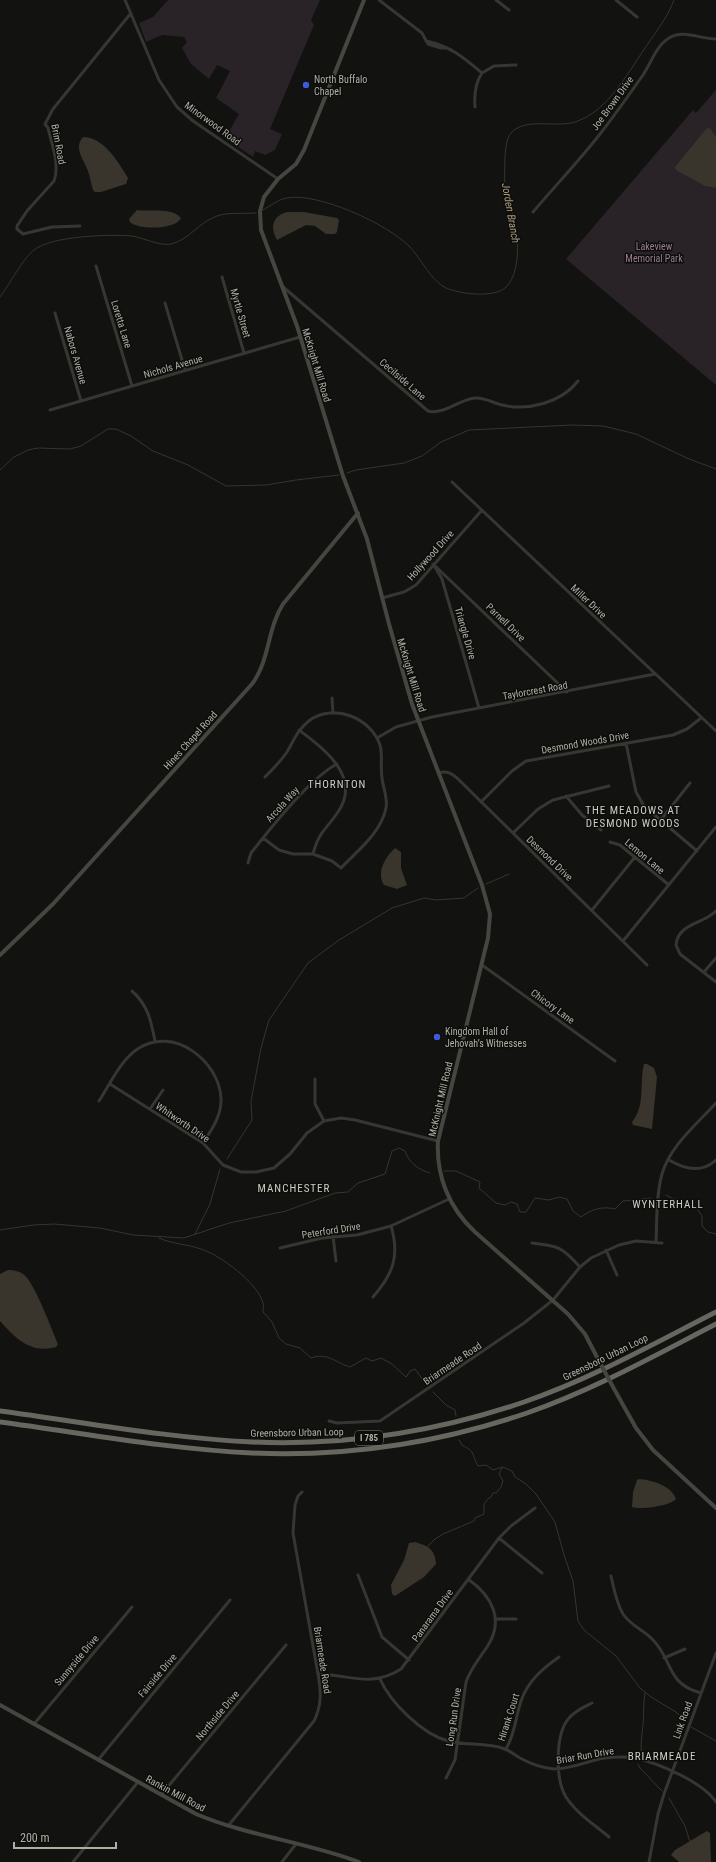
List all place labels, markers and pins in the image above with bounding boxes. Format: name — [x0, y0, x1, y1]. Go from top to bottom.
place label: North Buffalo Chapel — [314, 74, 367, 97]
marker: North Buffalo Chapel — [301, 80, 311, 90]
place label: Kingdom Hall of Jehovah’s Witnesses — [445, 1026, 527, 1049]
marker: Kingdom Hall of Jehovah’s Witnesses — [432, 1032, 442, 1042]

